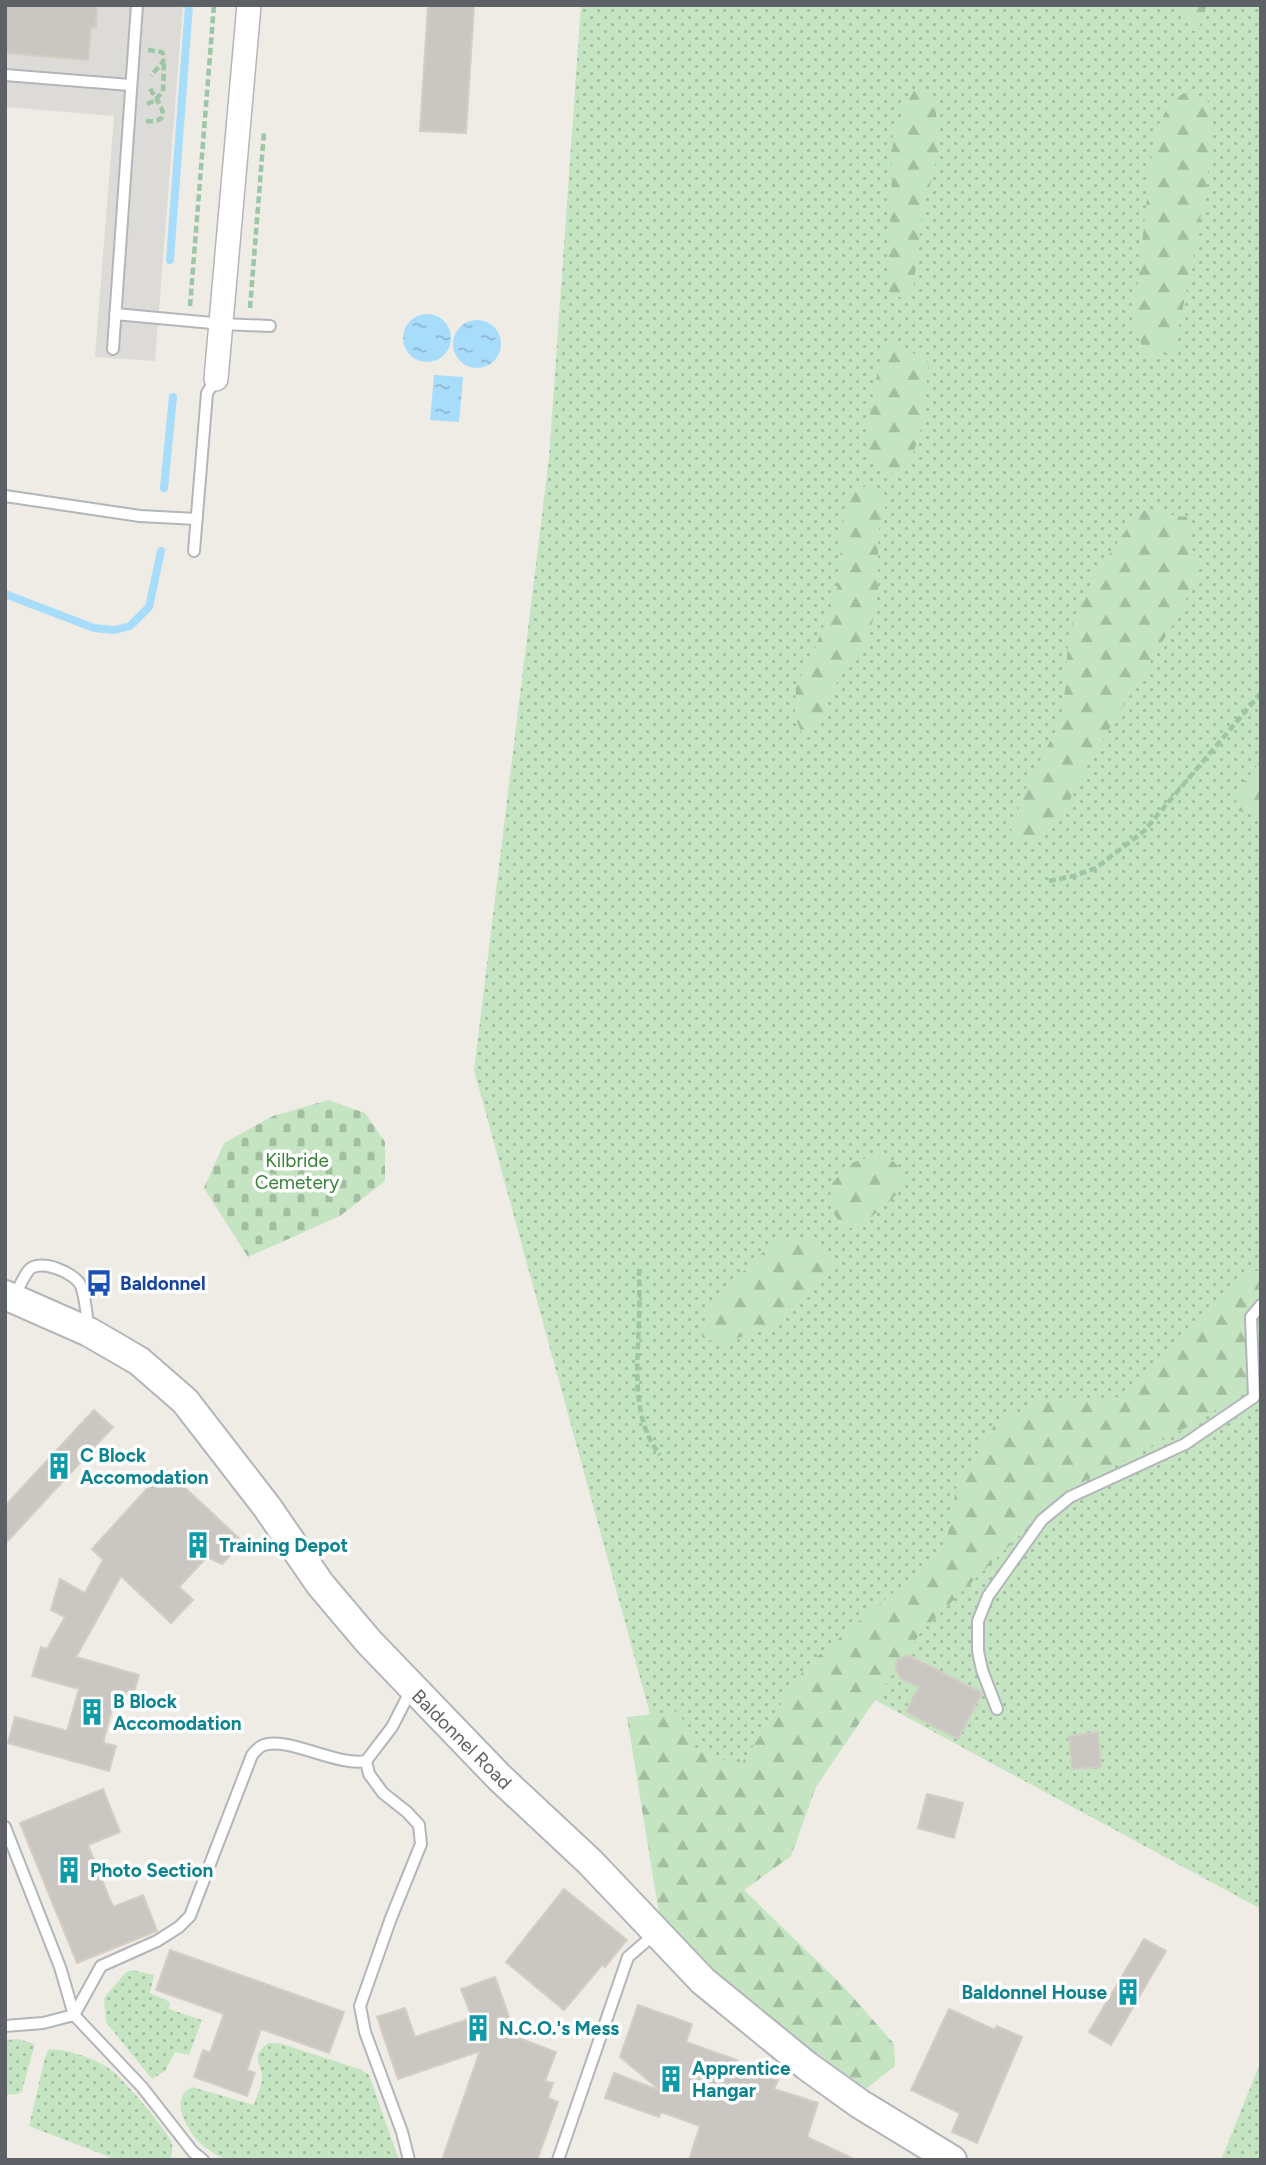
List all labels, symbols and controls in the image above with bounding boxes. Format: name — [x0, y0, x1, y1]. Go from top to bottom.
park label: Kilbride Cemetery — [255, 1149, 339, 1194]
bus stop icon: Baldonnel — [84, 1268, 114, 1298]
place label: Baldonnel — [120, 1272, 206, 1295]
place label: C Block Accomodation — [80, 1444, 209, 1489]
building icon: C Block Accomodation — [44, 1451, 74, 1481]
building icon: Training Depot — [183, 1530, 213, 1560]
place label: Training Depot — [219, 1534, 348, 1557]
street label: Baldonnel Road — [407, 1685, 516, 1794]
place label: B Block Accomodation — [113, 1690, 242, 1735]
building icon: B Block Accomodation — [77, 1697, 107, 1727]
building icon: Photo Section — [54, 1855, 84, 1885]
place label: Photo Section — [90, 1859, 213, 1882]
building icon: Baldonnel House — [1113, 1977, 1143, 2007]
place label: Baldonnel House — [961, 1981, 1107, 2004]
building icon: N.C.O.'s Mess — [463, 2013, 493, 2043]
place label: N.C.O.'s Mess — [499, 2017, 619, 2040]
place label: Apprentice Hangar — [692, 2057, 791, 2102]
building icon: Apprentice Hangar — [656, 2064, 686, 2094]

